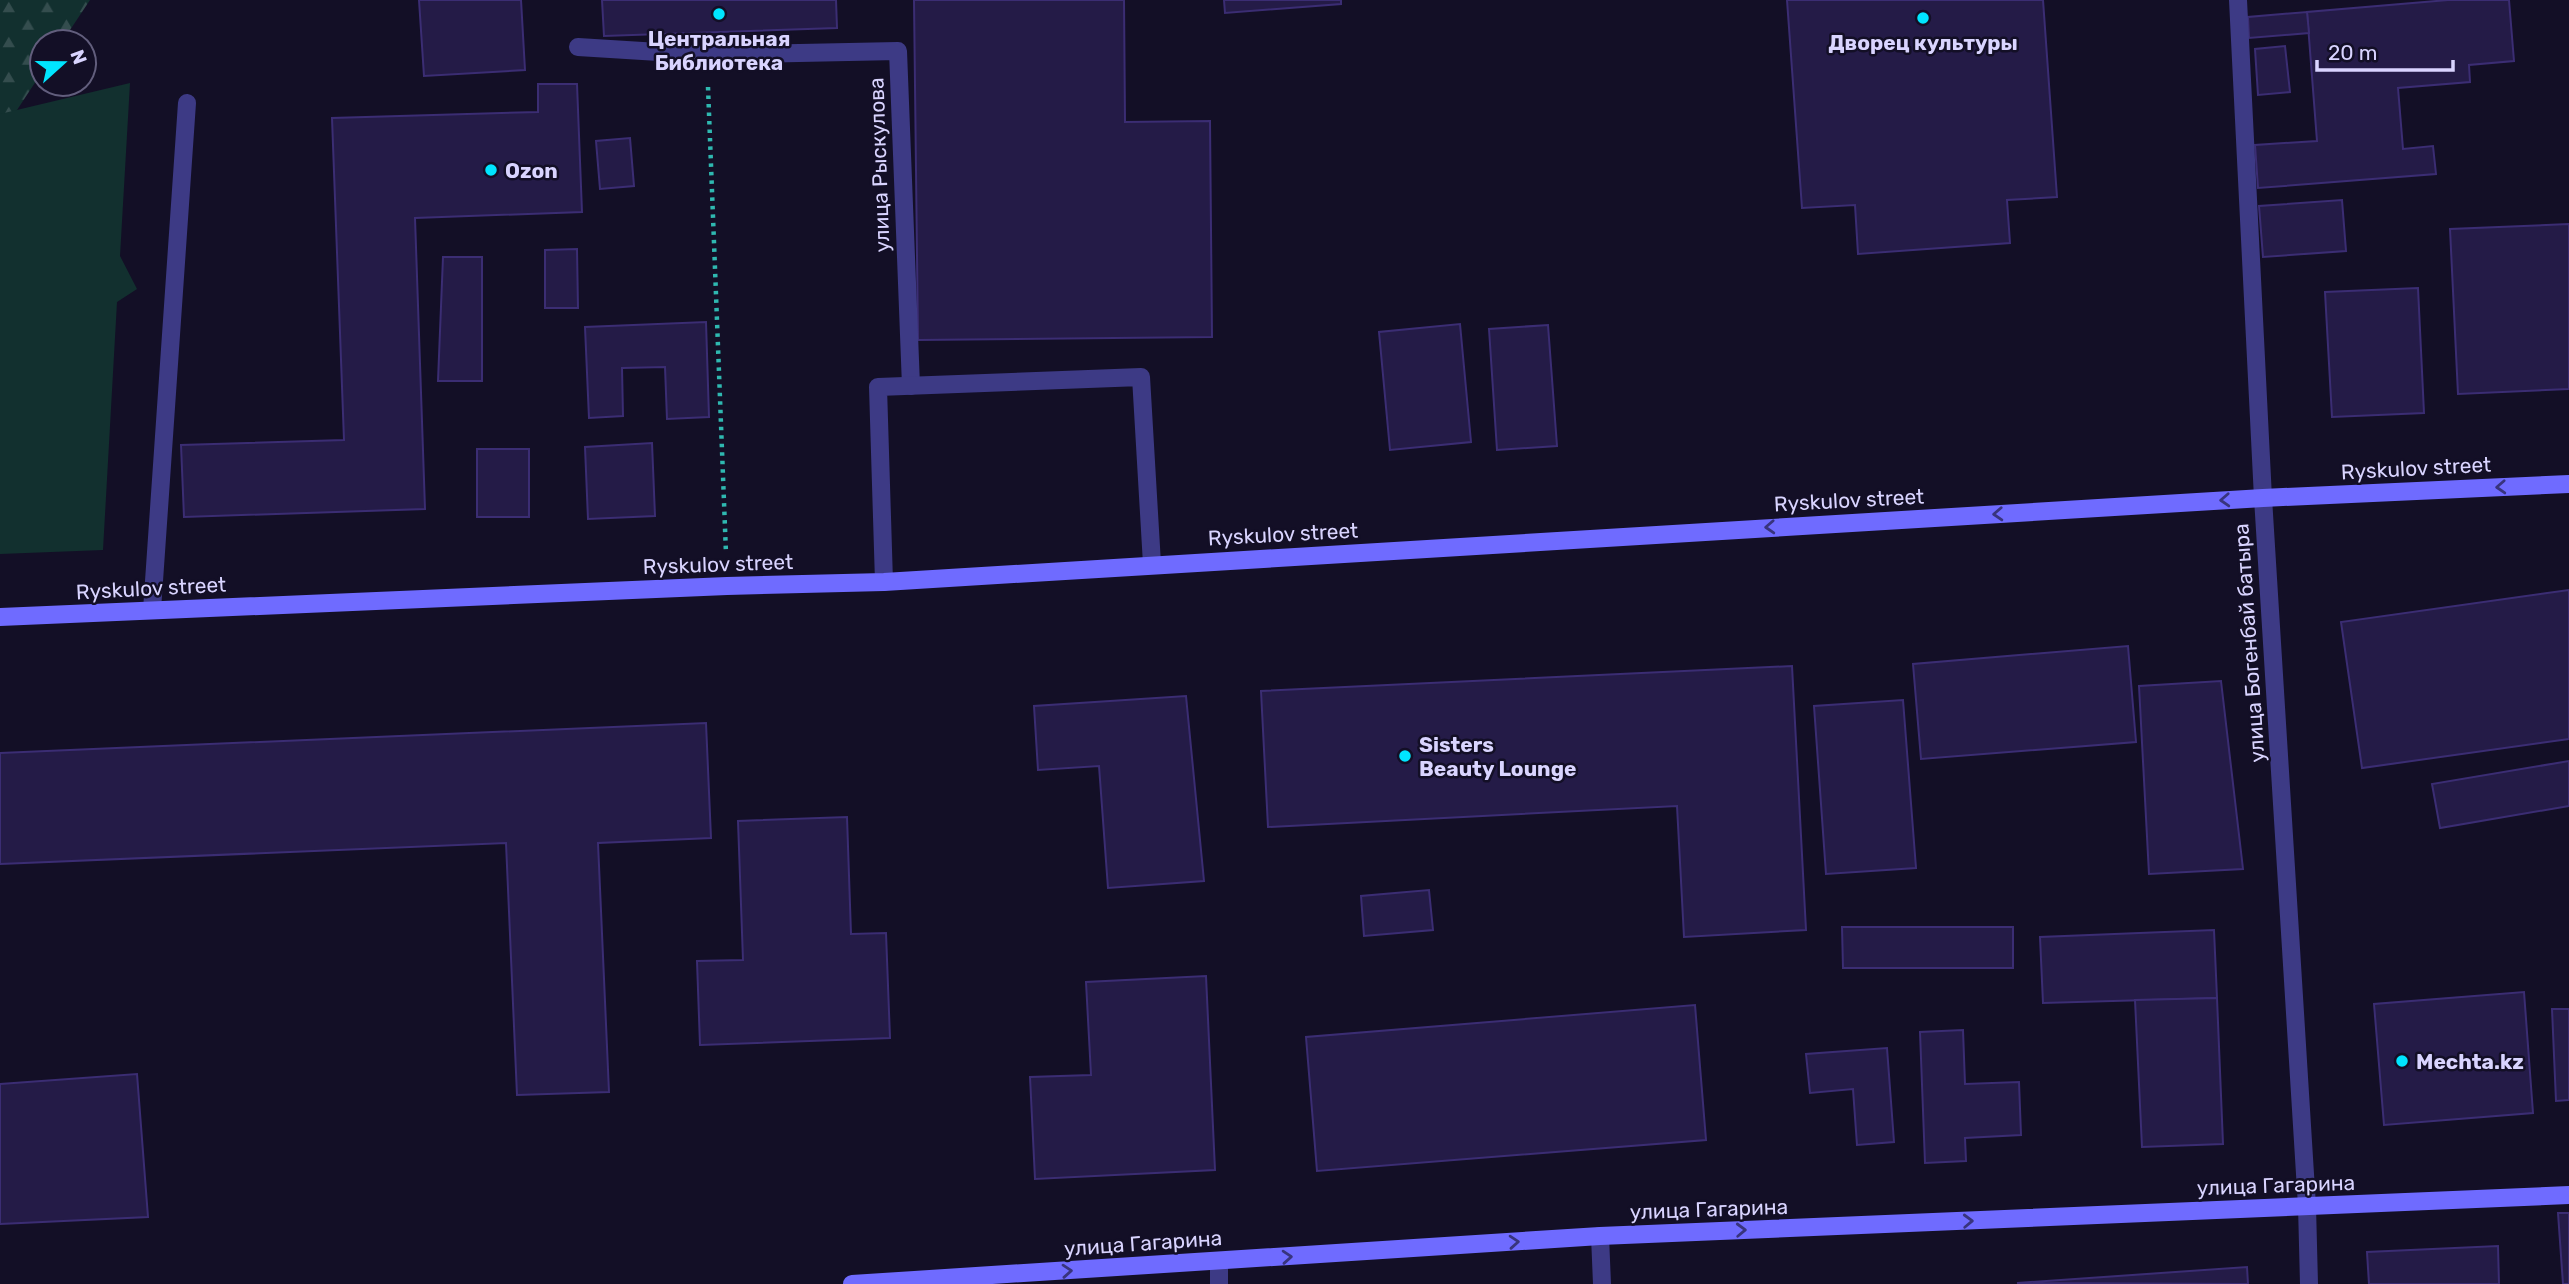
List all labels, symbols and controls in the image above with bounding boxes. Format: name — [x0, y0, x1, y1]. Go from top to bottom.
marker: Центральная Библиотека — [711, 6, 727, 22]
marker: Дворец культуры — [1915, 10, 1931, 26]
place label: Центральная Библиотека — [648, 26, 790, 75]
north arrow — [28, 28, 98, 98]
scale bar — [2317, 28, 2454, 72]
place label: Дворец культуры — [1828, 30, 2018, 55]
text: 20 m — [2328, 40, 2377, 65]
text: N — [65, 47, 92, 68]
street label: улица Рыскулова — [863, 77, 895, 253]
place label: Ozon — [505, 158, 558, 183]
marker: Ozon — [483, 162, 499, 178]
street label: Ryskulov street — [2340, 452, 2492, 484]
one-way arrow — [2495, 479, 2506, 494]
street label: Ryskulov street — [1773, 484, 1925, 516]
one-way arrow — [2219, 492, 2230, 507]
one-way arrow — [1992, 506, 2003, 521]
street label: Ryskulov street — [1207, 518, 1359, 550]
one-way arrow — [1765, 519, 1776, 534]
street label: улица Богенбай батыра — [2228, 523, 2270, 763]
street label: Ryskulov street — [642, 549, 794, 579]
street label: Ryskulov street — [75, 572, 227, 604]
place label: Sisters Beauty Lounge — [1419, 732, 1576, 781]
marker: Sisters Beauty Lounge — [1397, 748, 1413, 764]
place label: Mechta.kz — [2416, 1049, 2524, 1074]
marker: Mechta.kz — [2394, 1053, 2410, 1069]
street label: улица Гагарина — [2196, 1170, 2356, 1200]
street label: улица Гагарина — [1629, 1194, 1789, 1224]
one-way arrow — [1963, 1213, 1974, 1228]
one-way arrow — [1736, 1223, 1747, 1238]
street label: улица Гагарина — [1063, 1225, 1223, 1261]
one-way arrow — [1509, 1235, 1520, 1250]
one-way arrow — [1282, 1249, 1293, 1264]
one-way arrow — [1062, 1264, 1073, 1279]

